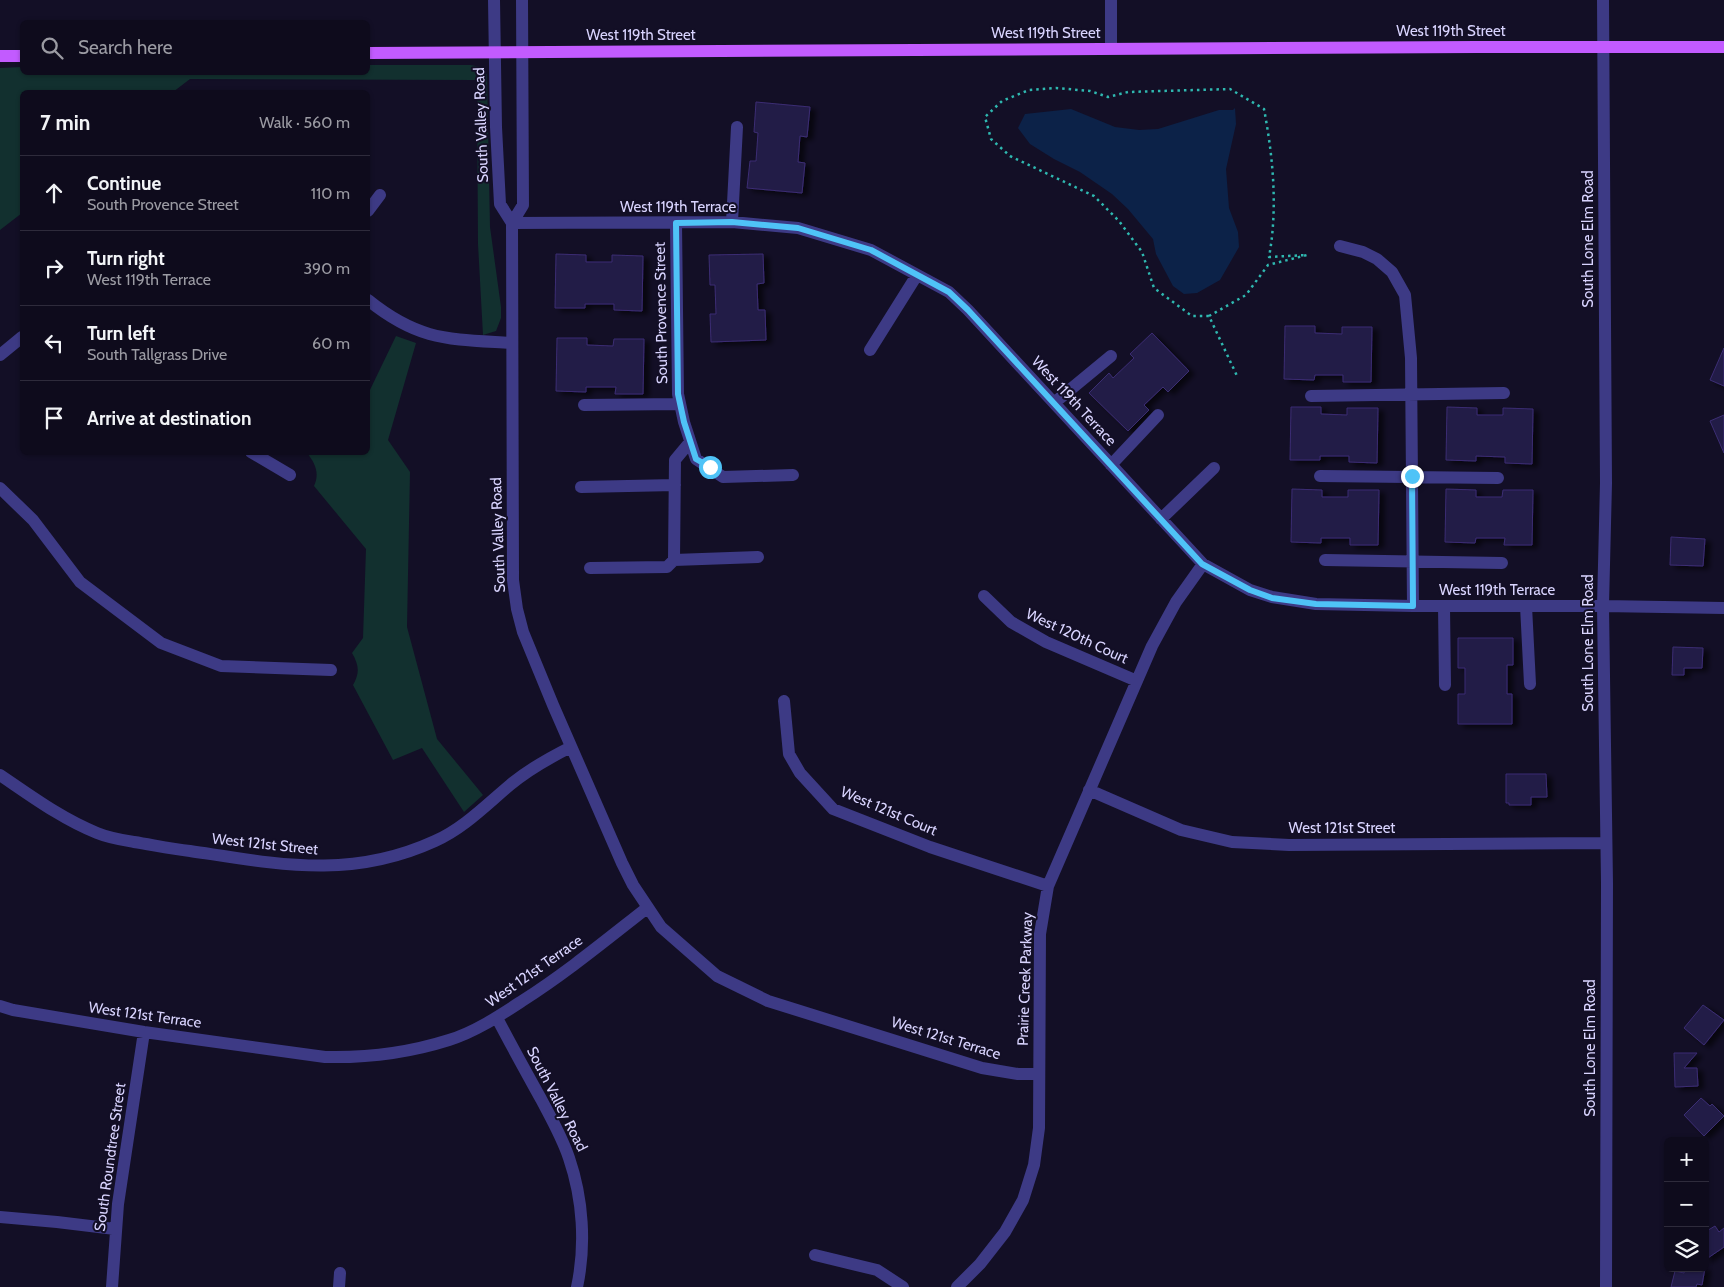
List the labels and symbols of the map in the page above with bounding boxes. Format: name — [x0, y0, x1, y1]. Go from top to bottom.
street label: West 119th Street — [1396, 22, 1506, 40]
street label: West 119th Street — [991, 24, 1101, 42]
street label: West 119th Street — [586, 26, 696, 44]
street label: South Valley Road — [470, 67, 492, 183]
street label: South Lone Elm Road — [1579, 170, 1597, 308]
street label: West 119th Terrace — [620, 198, 736, 216]
street label: South Provence Street — [651, 242, 671, 384]
street label: West 119th Terrace — [1028, 352, 1120, 450]
route start — [699, 456, 722, 479]
route end — [1401, 465, 1424, 488]
street label: South Valley Road — [487, 477, 509, 593]
street label: South Lone Elm Road — [1579, 574, 1597, 712]
street label: West 119th Terrace — [1439, 581, 1555, 599]
street label: West 120th Court — [1023, 604, 1131, 668]
street label: West 121st Court — [838, 783, 940, 839]
street label: West 121st Street — [1289, 819, 1395, 837]
street label: West 121st Street — [211, 829, 319, 859]
street label: Prairie Creek Parkway — [1014, 911, 1036, 1046]
street label: West 121st Terrace — [482, 931, 586, 1011]
street label: South Lone Elm Road — [1581, 979, 1599, 1117]
street label: West 121st Terrace — [87, 998, 203, 1032]
street label: West 121st Terrace — [889, 1013, 1003, 1063]
street label: South Valley Road — [523, 1044, 591, 1154]
street label: South Roundtree Street — [91, 1082, 129, 1232]

